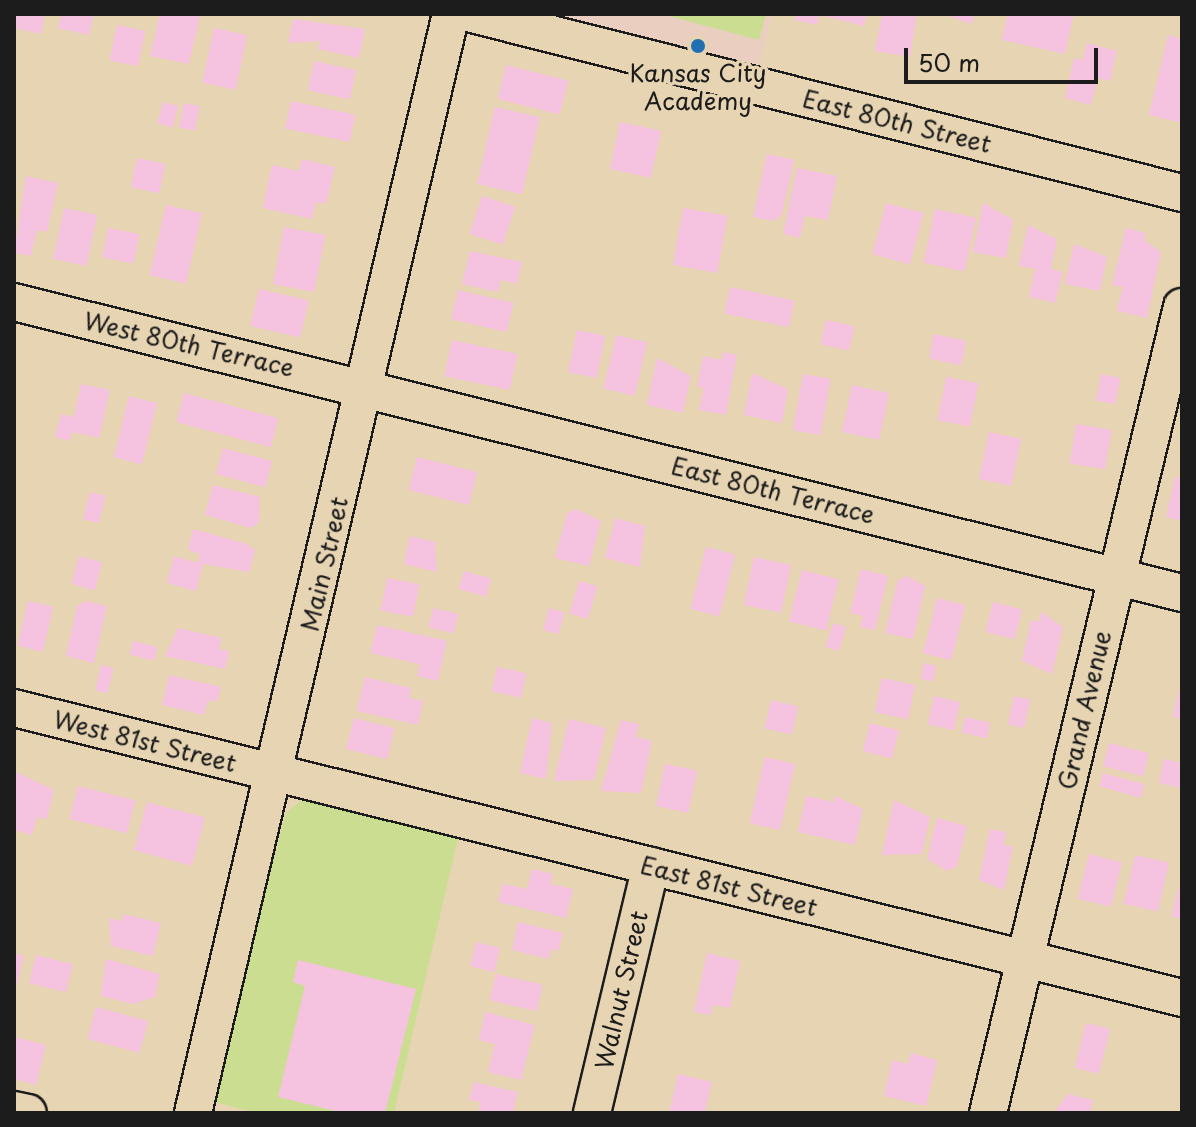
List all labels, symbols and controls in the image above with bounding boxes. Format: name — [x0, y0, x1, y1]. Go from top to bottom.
scale bar — [908, 32, 1102, 82]
marker: Kansas City Academy — [689, 37, 707, 55]
text: 50 m — [918, 44, 980, 80]
place label: Kansas City Academy — [629, 59, 767, 115]
street label: East 80th Street — [799, 84, 995, 158]
street label: West 80th Terrace — [81, 306, 297, 382]
street label: East 80th Terrace — [668, 451, 878, 529]
street label: Main Street — [295, 494, 353, 634]
street label: Grand Avenue — [1052, 627, 1116, 793]
street label: West 81st Street — [49, 704, 241, 778]
street label: East 81st Street — [636, 850, 822, 922]
street label: Walnut Street — [589, 908, 653, 1072]

